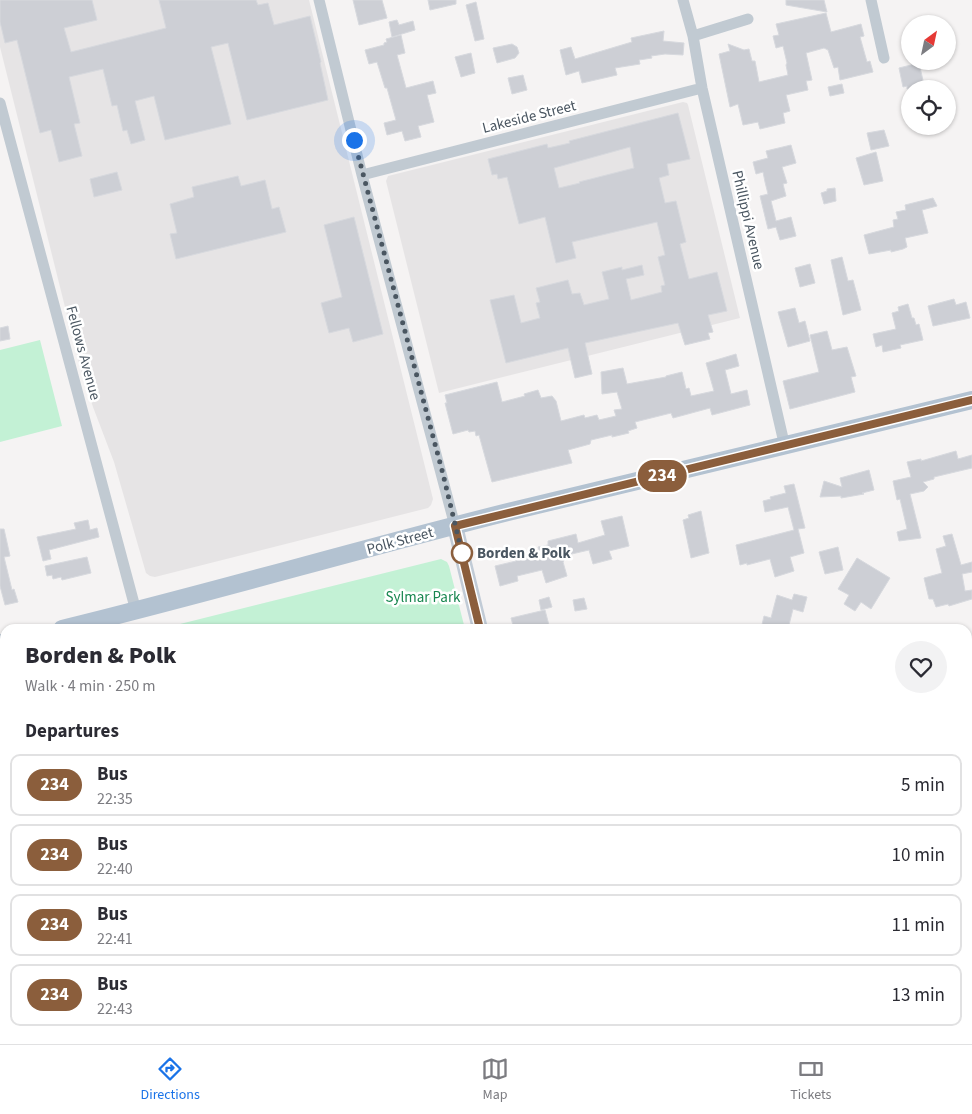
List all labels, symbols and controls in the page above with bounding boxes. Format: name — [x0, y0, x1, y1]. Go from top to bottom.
north arrow — [901, 15, 956, 70]
map controls — [901, 15, 956, 135]
button: locate — [901, 80, 956, 135]
street label: Lakeside Street — [480, 95, 578, 139]
your location — [342, 128, 367, 153]
street label: Phillippi Avenue — [726, 168, 770, 272]
street label: Fellows Avenue — [60, 304, 106, 402]
line badge: 234 — [633, 460, 691, 492]
text: 234 — [648, 463, 676, 488]
street label: Polk Street — [364, 522, 436, 560]
marker: Borden & Polk — [451, 542, 473, 564]
place label: Borden & Polk — [477, 543, 571, 564]
park label: Sylmar Park — [385, 587, 461, 608]
text: Borden & Polk — [25, 638, 176, 673]
button: heart — [895, 641, 947, 693]
text: Walk · 4 min · 250 m — [25, 675, 156, 697]
text: Departures — [25, 718, 119, 745]
text: Bus — [97, 761, 128, 788]
text: 234 — [40, 772, 69, 797]
text: 5 min — [901, 772, 945, 799]
text: 22:35 — [97, 788, 133, 810]
text: Bus — [97, 831, 128, 858]
text: 234 — [40, 842, 69, 867]
text: 10 min — [891, 842, 945, 869]
text: 22:40 — [97, 858, 133, 880]
text: Bus — [97, 901, 128, 928]
text: 234 — [40, 912, 69, 937]
text: 11 min — [891, 912, 945, 939]
text: 22:41 — [97, 928, 133, 950]
text: Bus — [97, 971, 128, 998]
text: 234 — [40, 982, 69, 1007]
text: 13 min — [891, 982, 945, 1009]
text: 22:43 — [97, 998, 133, 1020]
tab: Directions — [141, 1055, 200, 1105]
tab: Map — [481, 1055, 509, 1105]
tab: Tickets — [790, 1055, 831, 1105]

